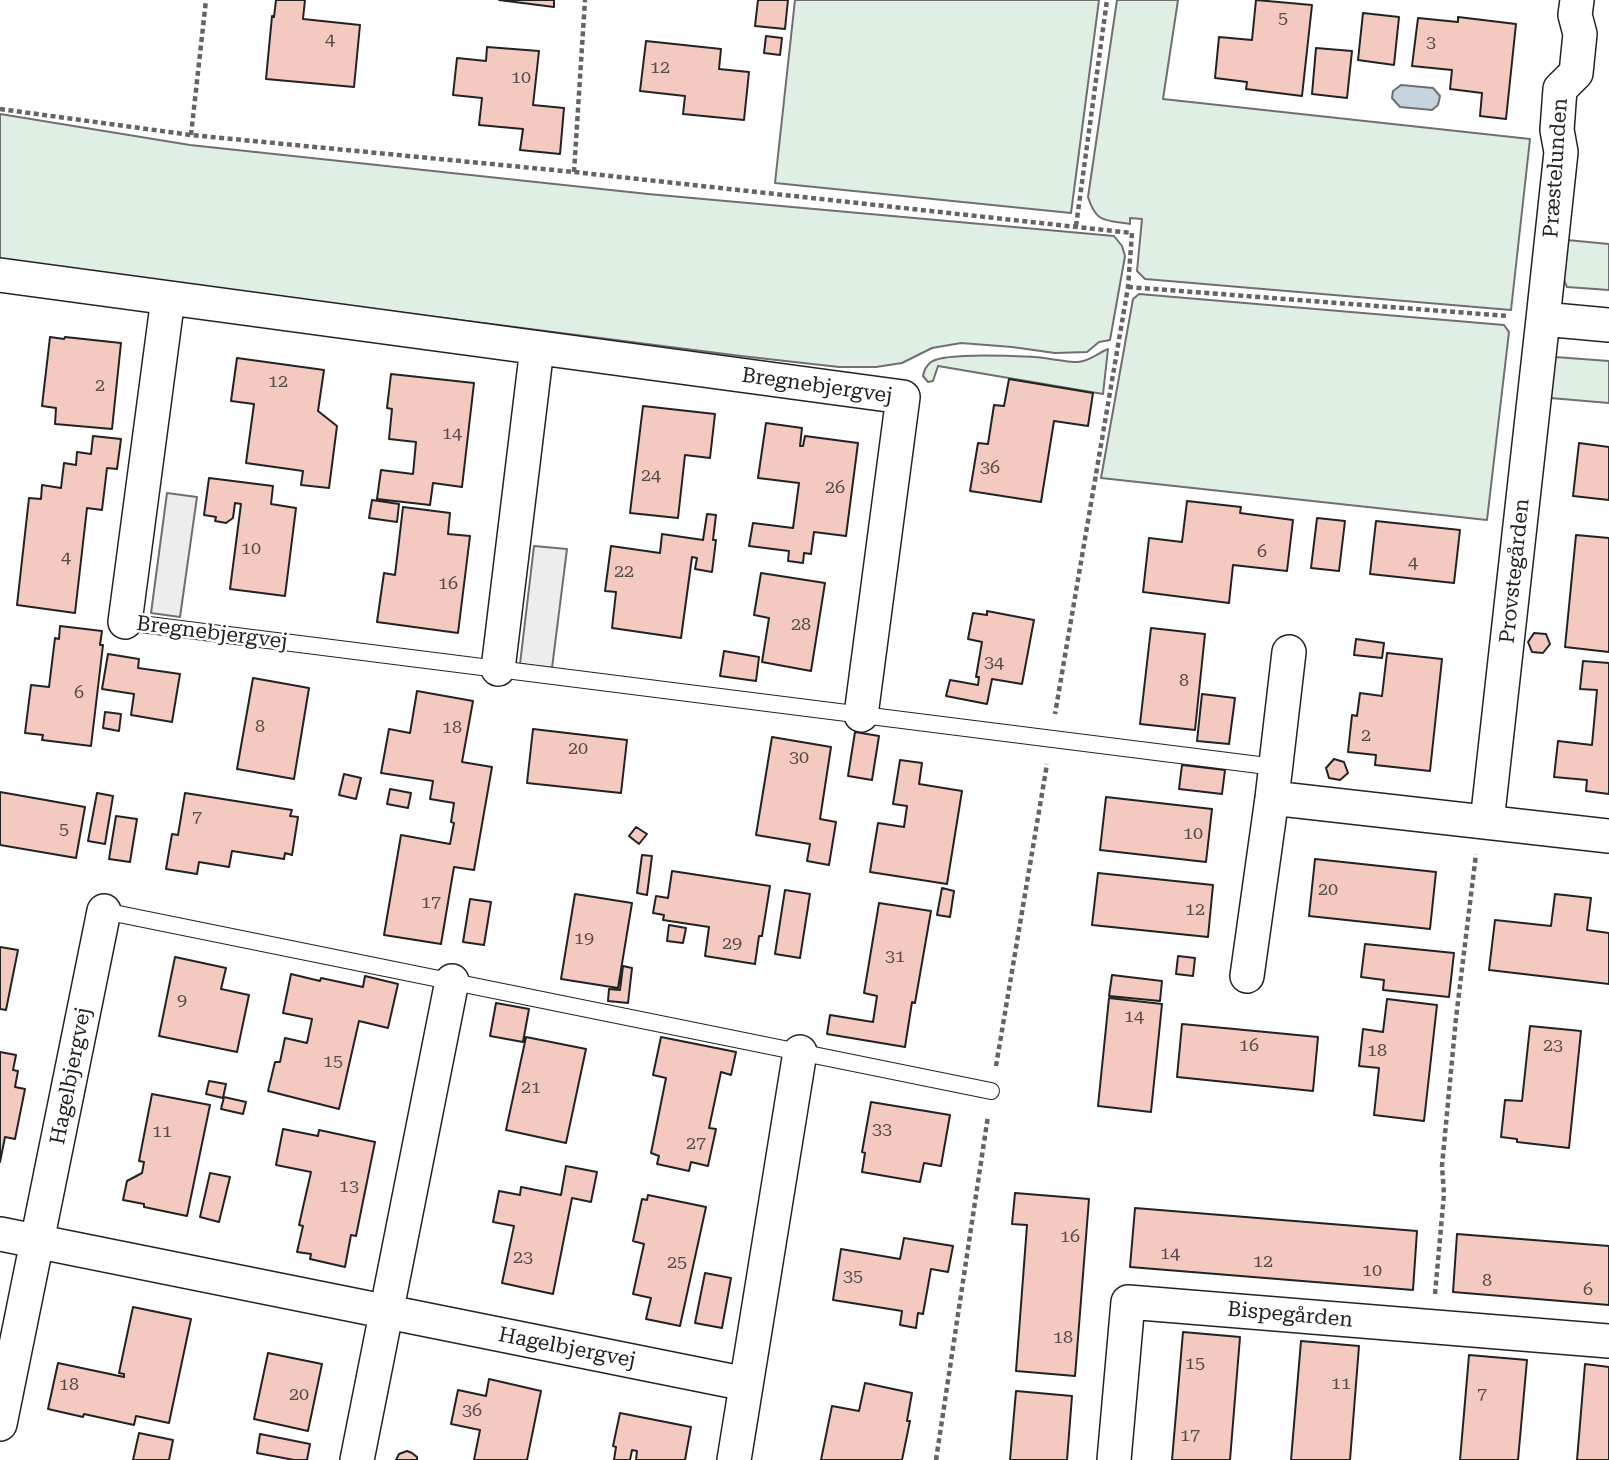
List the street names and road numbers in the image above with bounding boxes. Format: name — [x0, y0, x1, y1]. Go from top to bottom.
street label: Præstelunden — [1539, 97, 1573, 239]
street label: Bregnebjergvej — [740, 363, 894, 409]
street label: Provstegården — [1495, 497, 1535, 645]
street label: Bregnebjergvej — [135, 611, 289, 655]
street label: Hagelbjergvej — [45, 1005, 97, 1147]
street label: Bispegården — [1226, 1297, 1354, 1333]
street label: Hagelbjergvej — [496, 1322, 638, 1374]

